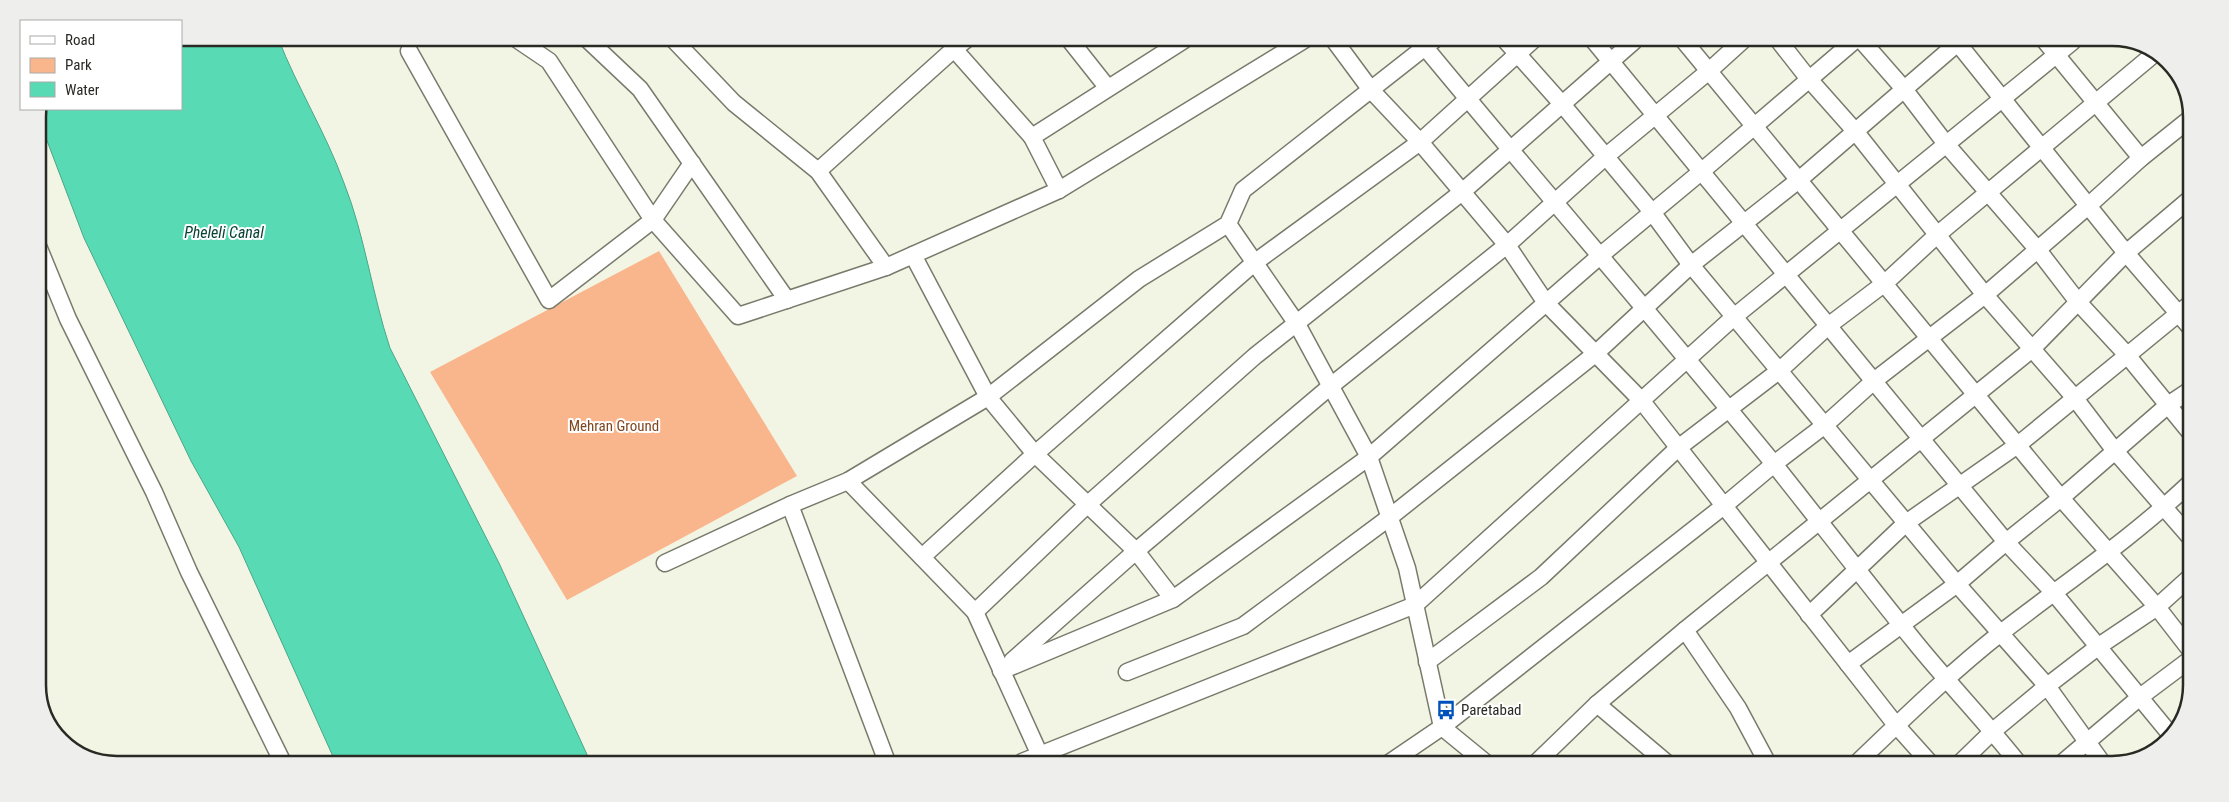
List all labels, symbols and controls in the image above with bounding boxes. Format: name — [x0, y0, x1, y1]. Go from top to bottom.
legend — [20, 20, 182, 110]
text: Road — [65, 31, 95, 49]
text: Park — [65, 56, 92, 74]
text: Water — [65, 81, 100, 99]
water label: Pheleli Canal — [184, 223, 264, 242]
park label: Mehran Ground — [569, 417, 659, 435]
bus stop icon: Paretabad — [1435, 699, 1457, 721]
place label: Paretabad — [1461, 701, 1522, 719]

